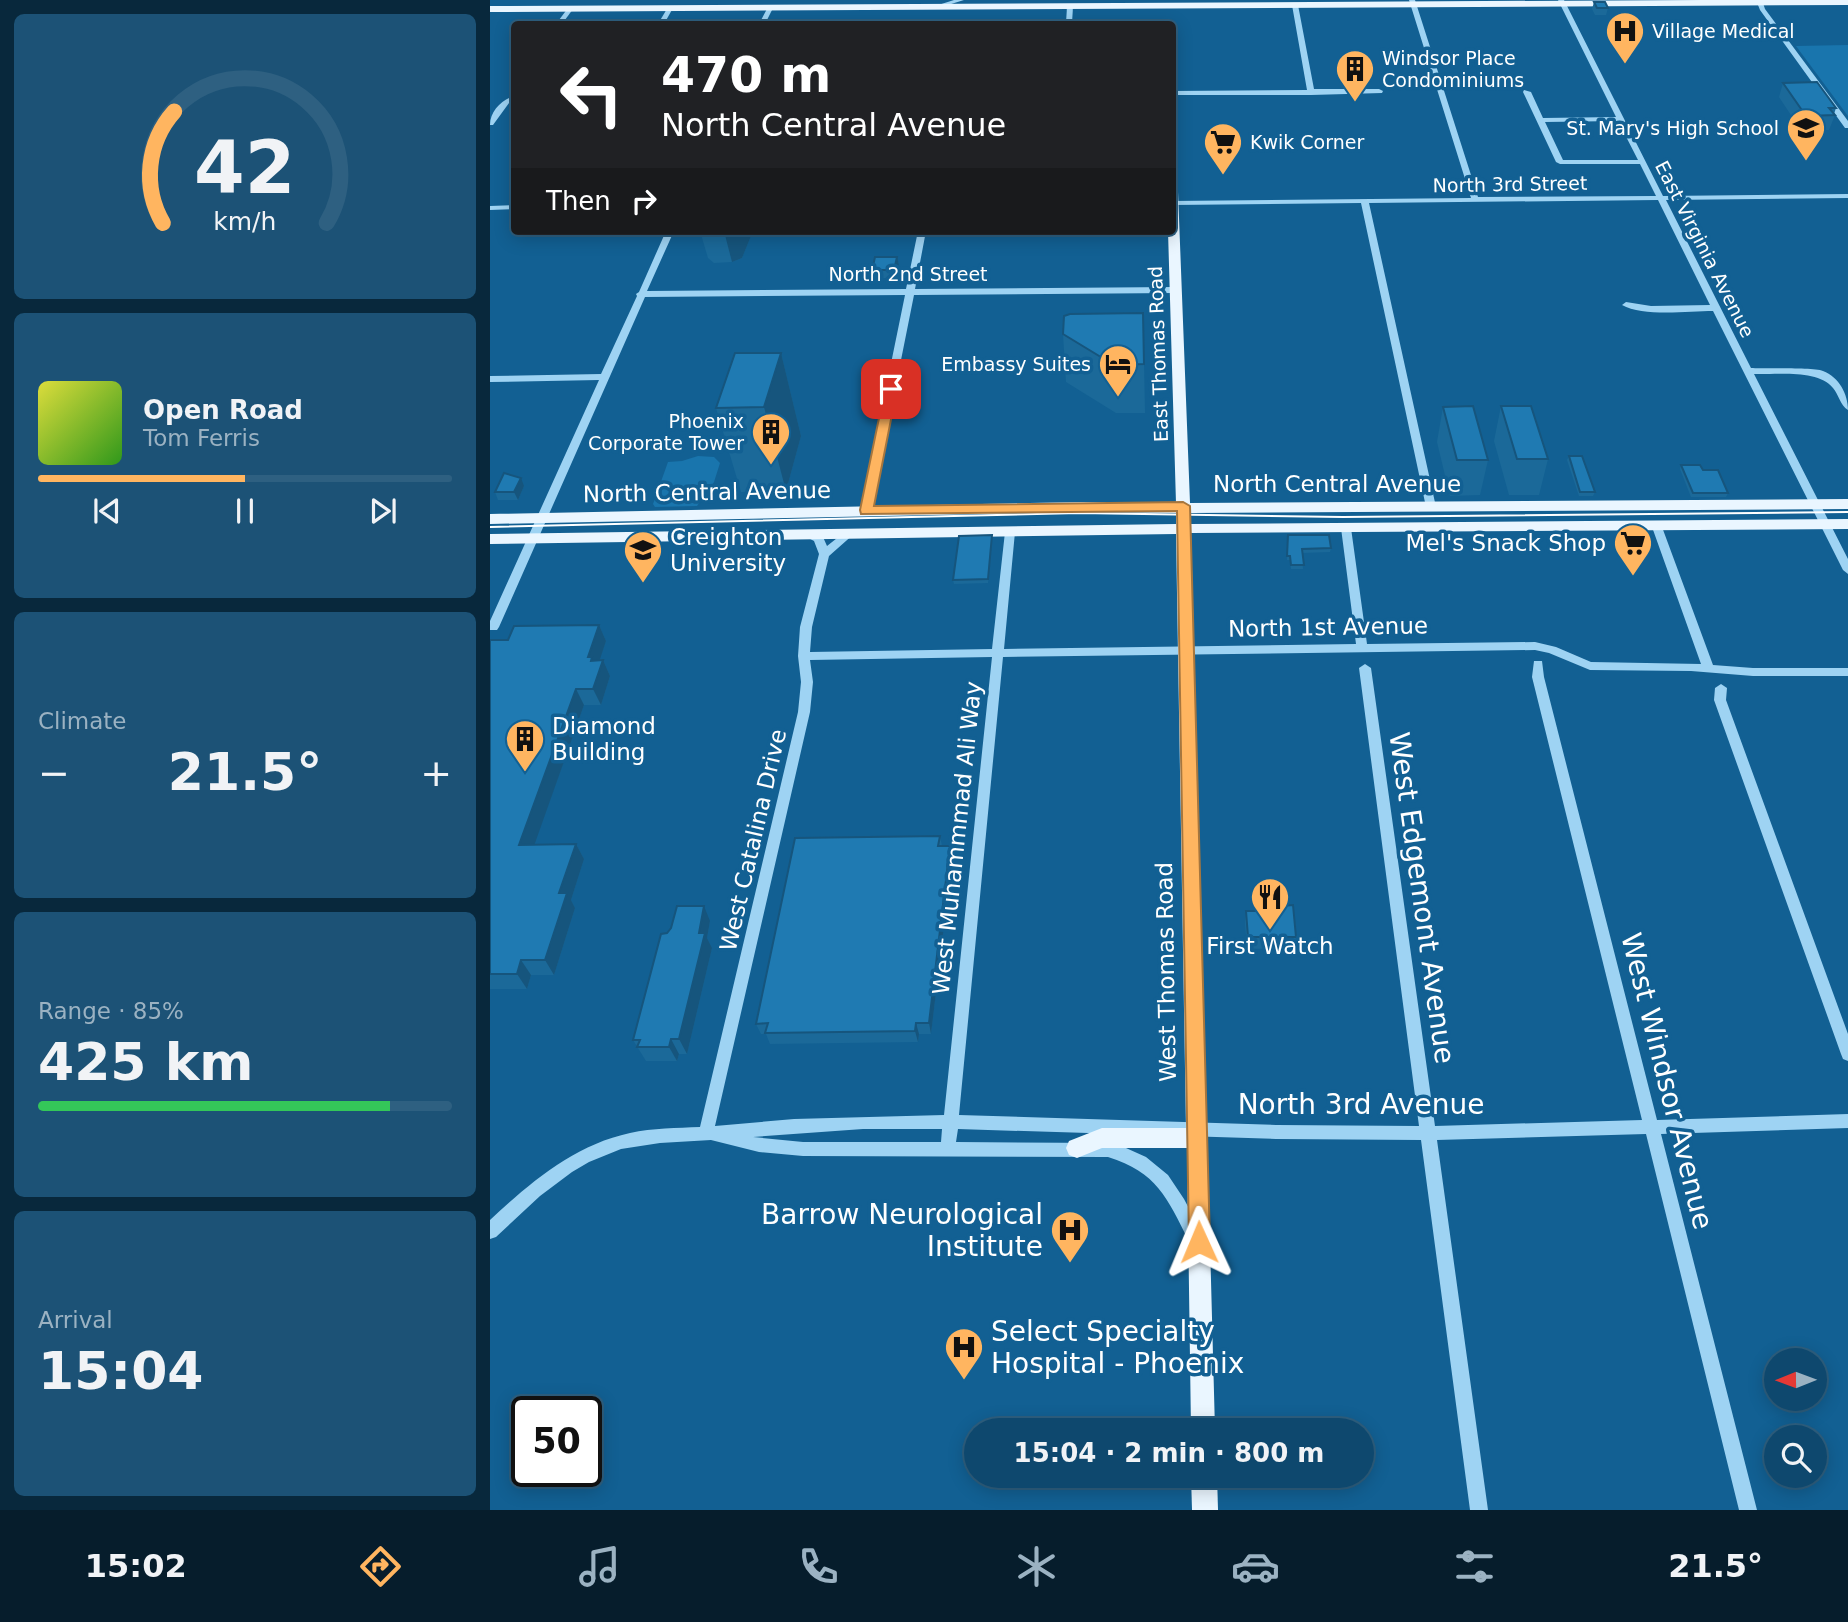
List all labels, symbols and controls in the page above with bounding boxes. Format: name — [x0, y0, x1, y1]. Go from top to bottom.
hospital icon: Village Medical — [1604, 10, 1646, 65]
place label: Village Medical — [1652, 20, 1795, 42]
text: 470 m — [661, 47, 831, 104]
place label: Windsor Place Condominiums — [1382, 47, 1524, 91]
building icon: Windsor Place Condominiums — [1334, 48, 1376, 103]
icon: left — [546, 49, 637, 140]
text: North Central Avenue — [661, 106, 1006, 144]
school or university icon: St. Mary's High School — [1785, 107, 1827, 162]
place label: St. Mary's High School — [1566, 117, 1779, 139]
supermarket icon: Kwik Corner — [1202, 121, 1244, 176]
text: 42 — [194, 125, 296, 210]
place label: Kwik Corner — [1250, 131, 1364, 153]
street label: East Virginia Avenue — [1651, 157, 1759, 341]
street label: North 3rd Street — [1433, 172, 1587, 196]
icon: right — [625, 182, 663, 220]
text: Then — [546, 186, 611, 216]
text: km/h — [213, 206, 277, 235]
street label: North 2nd Street — [828, 263, 988, 285]
street label: East Thomas Road — [1144, 266, 1172, 442]
hotel icon: Embassy Suites — [1097, 343, 1139, 398]
place label: Embassy Suites — [941, 353, 1091, 375]
pin — [861, 359, 921, 419]
icon: arrive — [872, 370, 910, 408]
text: Open Road — [143, 395, 303, 425]
place label: Phoenix Corporate Tower — [588, 410, 744, 454]
building icon: Phoenix Corporate Tower — [750, 411, 792, 466]
text: Tom Ferris — [143, 425, 260, 451]
street label: North Central Avenue — [1213, 471, 1461, 497]
street label: North Central Avenue — [583, 477, 831, 507]
icon: previous — [88, 492, 126, 530]
icon: pause — [226, 492, 264, 530]
icon: next — [364, 492, 402, 530]
supermarket icon: Mel's Snack Shop — [1612, 522, 1654, 577]
place label: Creighton University — [670, 524, 786, 576]
school or university icon: Creighton University — [622, 529, 664, 584]
place label: Mel's Snack Shop — [1406, 530, 1606, 556]
street label: North 1st Avenue — [1228, 612, 1428, 642]
street label: West Muhammmad Ali Way — [928, 680, 986, 996]
text: Climate — [38, 708, 127, 734]
place label: Diamond Building — [552, 713, 656, 765]
building icon: Diamond Building — [504, 718, 546, 773]
street label: West Catalina Drive — [715, 726, 791, 954]
street label: West Edgemont Avenue — [1382, 730, 1462, 1066]
text: 21.5° — [168, 742, 322, 802]
text: − — [38, 751, 70, 795]
text: + — [420, 751, 452, 795]
street label: West Thomas Road — [1151, 862, 1181, 1082]
restaurant icon: First Watch — [1249, 876, 1291, 931]
street label: West Windsor Avenue — [1614, 929, 1720, 1233]
place label: First Watch — [1206, 933, 1334, 959]
text: Range · 85% — [38, 998, 184, 1024]
text: 425 km — [38, 1032, 253, 1092]
street label: North 3rd Avenue — [1238, 1088, 1484, 1121]
place label: Barrow Neurological Institute — [761, 1198, 1043, 1263]
position arrow — [1162, 1205, 1236, 1279]
hospital icon: Barrow Neurological Institute — [1049, 1209, 1091, 1264]
text: Arrival — [38, 1307, 113, 1333]
place label: Select Specialty Hospital - Phoenix — [991, 1315, 1244, 1380]
hospital icon: Select Specialty Hospital - Phoenix — [943, 1326, 985, 1381]
text: 15:04 — [38, 1341, 204, 1401]
north arrow — [1764, 1348, 1827, 1410]
map controls — [1764, 1348, 1827, 1488]
speed limit sign: 50 — [511, 1396, 602, 1487]
button: search — [1764, 1425, 1827, 1488]
text: 15:04 · 2 min · 800 m — [1014, 1438, 1324, 1468]
icon: directions — [356, 1542, 405, 1591]
icon: music — [575, 1542, 624, 1591]
icon: phone — [794, 1542, 843, 1591]
icon: climate — [1012, 1542, 1061, 1591]
icon: car — [1231, 1542, 1280, 1591]
icon: filters — [1450, 1542, 1499, 1591]
text: 15:02 — [85, 1547, 187, 1585]
text: 21.5° — [1668, 1547, 1763, 1585]

